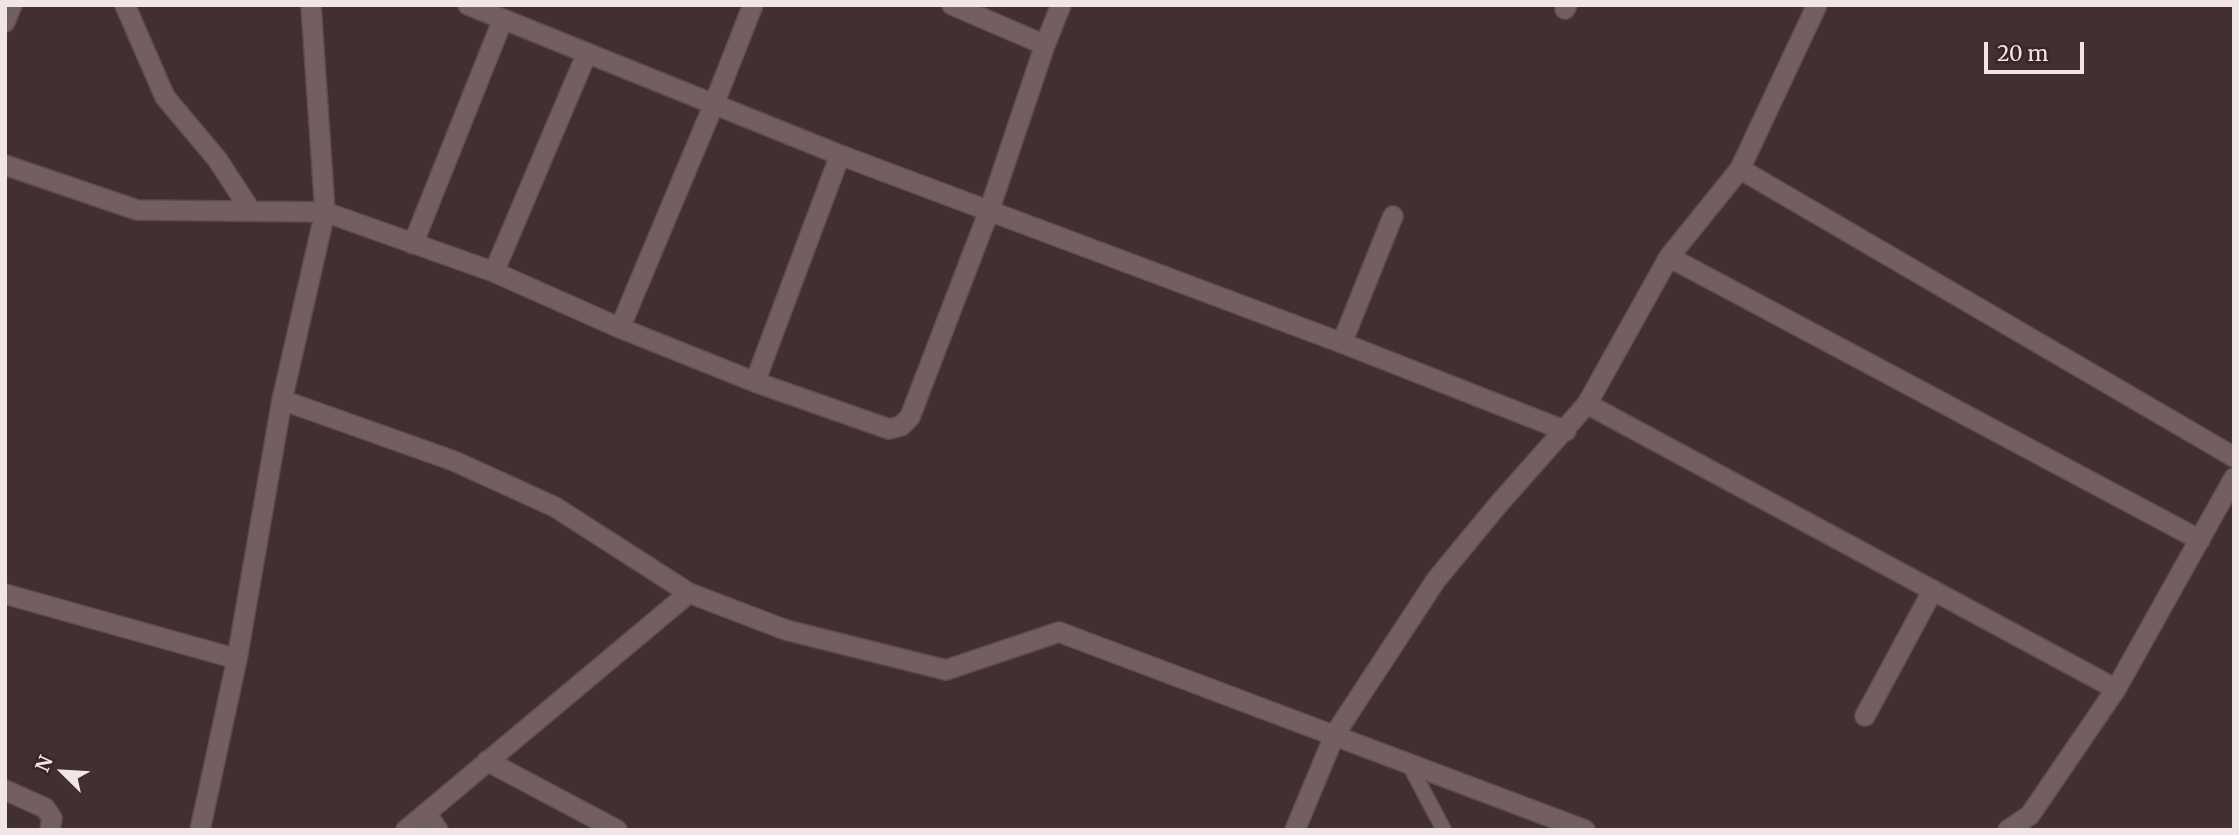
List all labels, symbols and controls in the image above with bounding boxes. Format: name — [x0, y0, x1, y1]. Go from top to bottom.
scale bar — [1987, 28, 2087, 72]
text: 20 m — [1997, 40, 2048, 67]
north arrow — [28, 737, 98, 807]
text: N — [30, 752, 58, 775]

